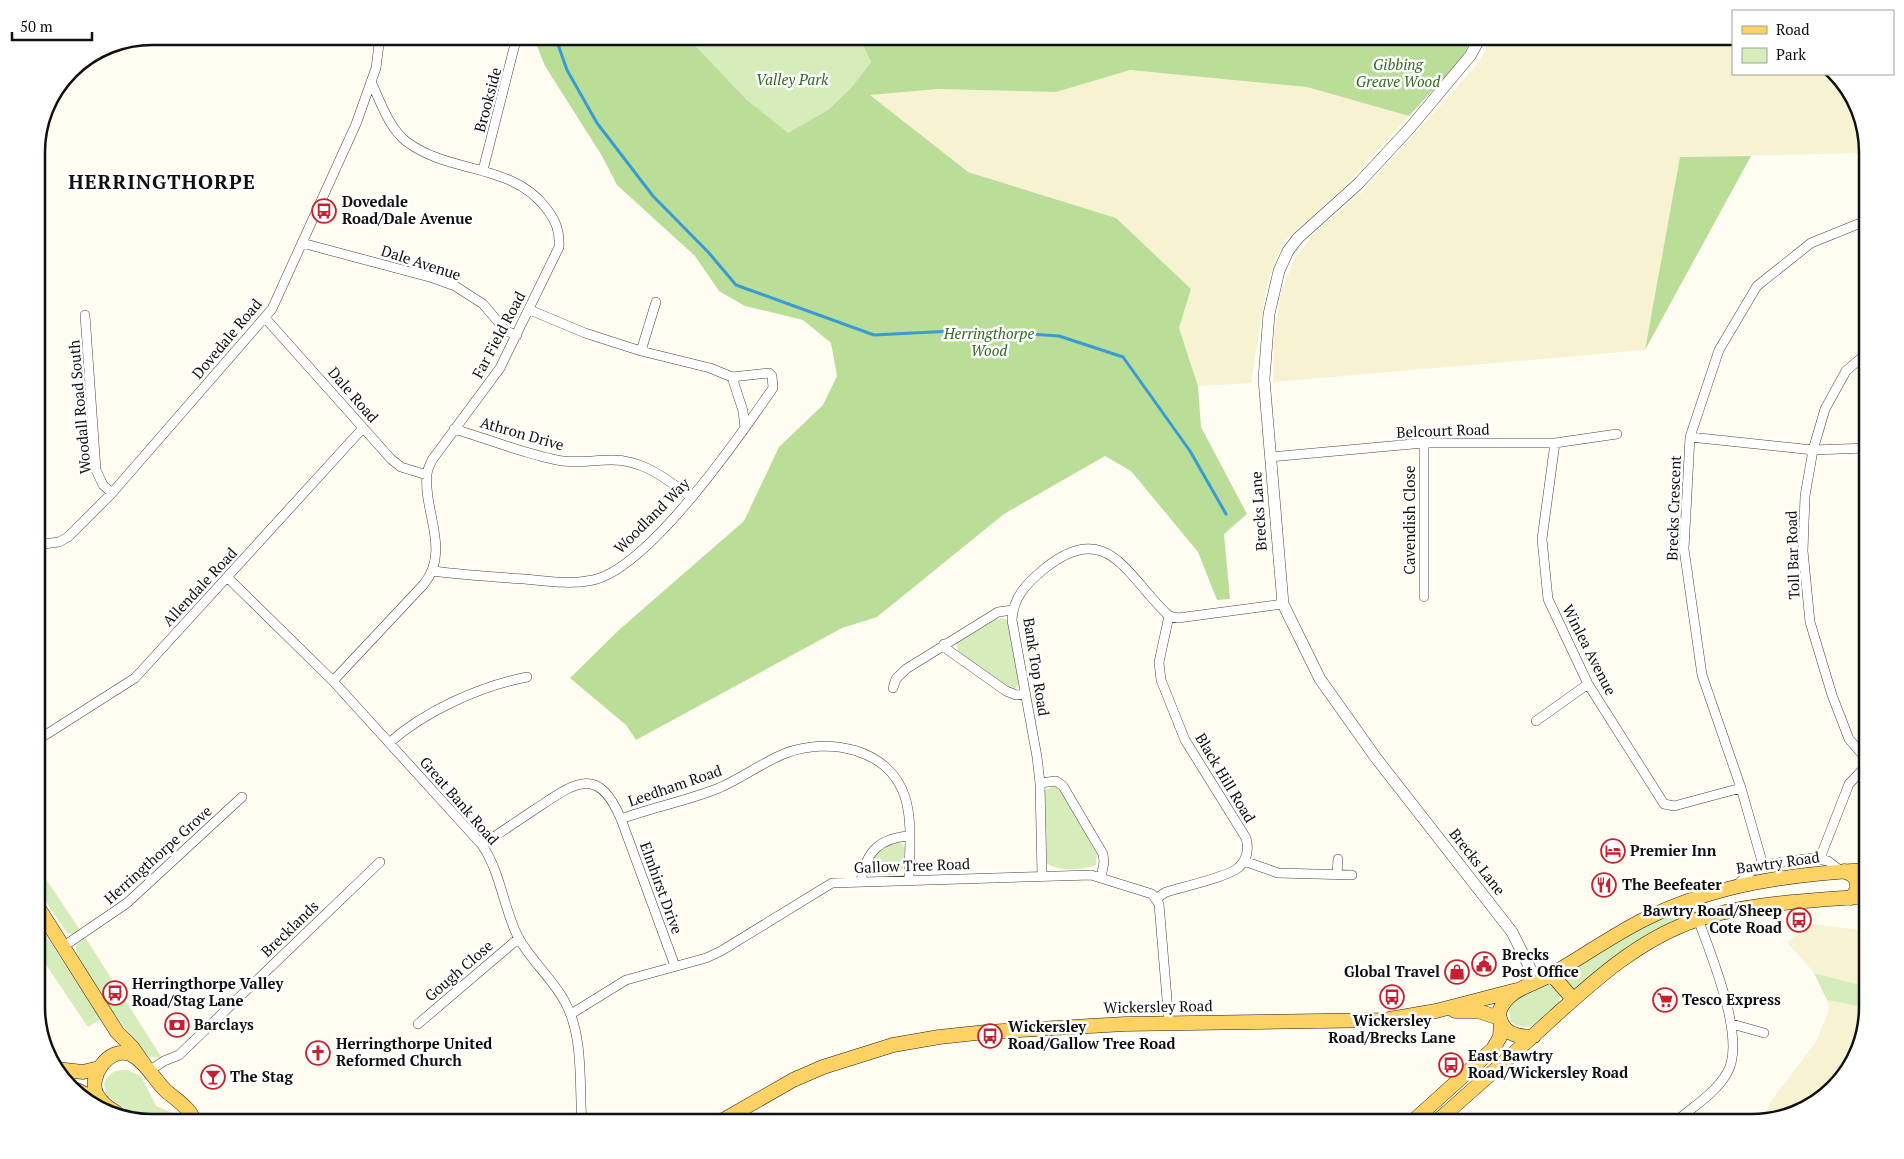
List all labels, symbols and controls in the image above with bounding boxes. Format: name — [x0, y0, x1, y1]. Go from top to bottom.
scale bar — [12, 10, 92, 42]
legend — [1732, 10, 1894, 75]
text: 50 m — [20, 16, 53, 36]
text: Road — [1776, 19, 1809, 39]
text: Park — [1776, 44, 1806, 64]
park label: Gibbing Greave Wood — [1356, 54, 1441, 91]
street label: Brookside — [469, 65, 505, 134]
park label: Valley Park — [756, 69, 829, 89]
district label: HERRINGTHORPE — [68, 168, 256, 195]
place label: Dovedale Road/Dale Avenue — [342, 191, 473, 228]
bus stop icon: Dovedale Road/Dale Avenue — [311, 198, 337, 224]
street label: Dale Avenue — [379, 240, 464, 284]
street label: Far Field Road — [467, 288, 529, 381]
street label: Dovedale Road — [187, 294, 266, 383]
park label: Herringthorpe Wood — [943, 323, 1034, 360]
street label: Woodall Road South — [63, 339, 95, 475]
street label: Dale Road — [324, 362, 383, 426]
street label: Athron Drive — [478, 412, 567, 455]
street label: Belcourt Road — [1396, 418, 1490, 442]
street label: Brecks Crescent — [1661, 454, 1685, 561]
street label: Cavendish Close — [1399, 465, 1419, 575]
street label: Brecks Lane — [1245, 471, 1271, 552]
street label: Woodland Way — [609, 473, 694, 557]
street label: Toll Bar Road — [1780, 510, 1804, 600]
street label: Allendale Road — [158, 543, 241, 630]
street label: Winlea Avenue — [1558, 601, 1621, 698]
street label: Bank Top Road — [1019, 616, 1055, 717]
street label: Black Hill Road — [1191, 729, 1261, 826]
street label: Great Bank Road — [416, 752, 504, 849]
street label: Leedham Road — [625, 760, 724, 810]
street label: Herringthorpe Grove — [99, 801, 215, 908]
street label: Brecks Lane — [1445, 824, 1510, 899]
hotel icon: Premier Inn — [1600, 838, 1626, 864]
street label: Elmhirst Drive — [636, 839, 688, 937]
place label: Premier Inn — [1630, 840, 1717, 860]
street label: Bawtry Road — [1735, 846, 1821, 878]
street label: Gallow Tree Road — [853, 853, 970, 877]
restaurant icon: The Beefeater — [1591, 872, 1617, 898]
place label: The Beefeater — [1622, 874, 1722, 894]
street label: Brecklands — [256, 896, 323, 961]
place label: Bawtry Road/Sheep Cote Road — [1643, 900, 1782, 937]
bus stop icon: Bawtry Road/Sheep Cote Road — [1786, 907, 1812, 933]
street label: Gough Close — [420, 935, 497, 1005]
place label: Brecks Post Office — [1502, 944, 1579, 981]
public building icon: Brecks Post Office — [1471, 951, 1497, 977]
shop icon: Global Travel — [1444, 959, 1470, 985]
place label: Global Travel — [1344, 961, 1440, 981]
place label: Herringthorpe Valley Road/Stag Lane — [132, 973, 284, 1010]
bus stop icon: Herringthorpe Valley Road/Stag Lane — [102, 980, 128, 1006]
bus stop icon: Wickersley Road/Brecks Lane — [1379, 984, 1405, 1010]
supermarket icon: Tesco Express — [1652, 987, 1678, 1013]
place label: Tesco Express — [1682, 989, 1781, 1009]
street label: Wickersley Road — [1103, 995, 1213, 1017]
place label: Wickersley Road/Brecks Lane — [1328, 1010, 1456, 1047]
bank icon: Barclays — [164, 1012, 190, 1038]
place label: Barclays — [194, 1014, 254, 1034]
place label: Wickersley Road/Gallow Tree Road — [1008, 1016, 1176, 1053]
bus stop icon: Wickersley Road/Gallow Tree Road — [977, 1023, 1003, 1049]
place label: Herringthorpe United Reformed Church — [336, 1033, 492, 1070]
church icon: Herringthorpe United Reformed Church — [305, 1040, 331, 1066]
place label: East Bawtry Road/Wickersley Road — [1468, 1045, 1628, 1082]
bus stop icon: East Bawtry Road/Wickersley Road — [1438, 1052, 1464, 1078]
bar icon: The Stag — [200, 1064, 226, 1090]
place label: The Stag — [230, 1066, 293, 1086]

